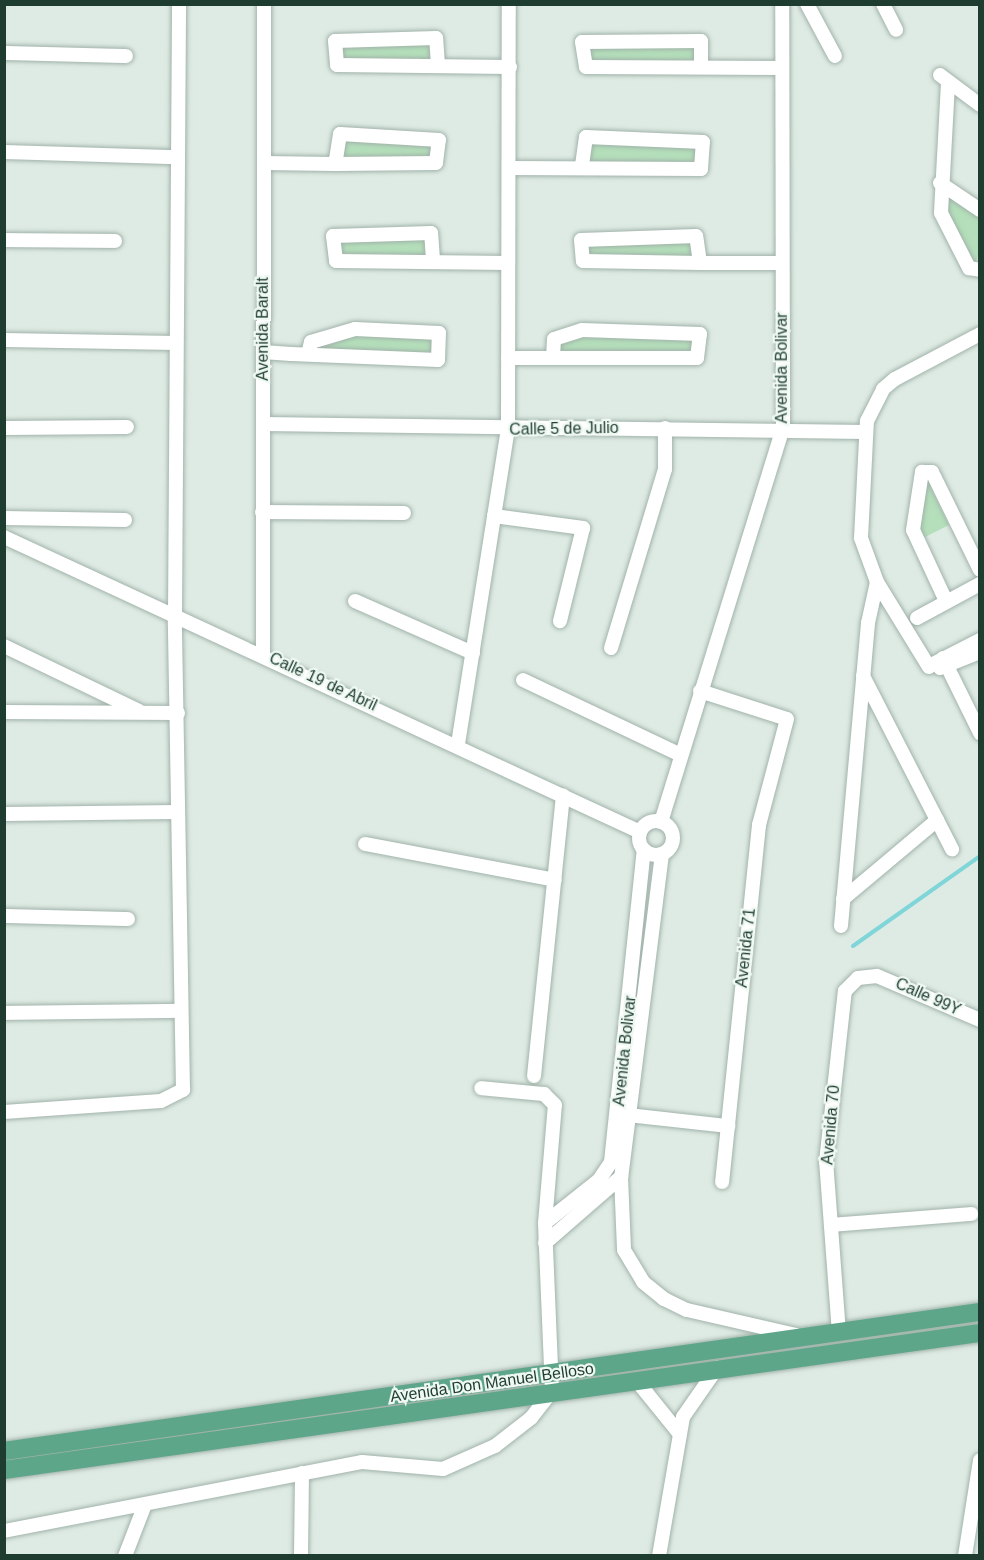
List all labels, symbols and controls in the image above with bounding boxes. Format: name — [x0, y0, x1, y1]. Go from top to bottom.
street label: Avenida Baralt — [253, 277, 273, 381]
street label: Avenida Bolivar — [772, 313, 792, 423]
street label: Calle 5 de Julio — [509, 418, 619, 440]
street label: Calle 19 de Abril — [266, 648, 380, 716]
street label: Avenida 71 — [732, 907, 760, 989]
street label: Calle 99Y — [892, 974, 964, 1020]
street label: Avenida Bolivar — [610, 995, 640, 1107]
street label: Avenida 70 — [818, 1084, 844, 1166]
street label: Avenida Don Manuel Belloso — [389, 1359, 595, 1407]

